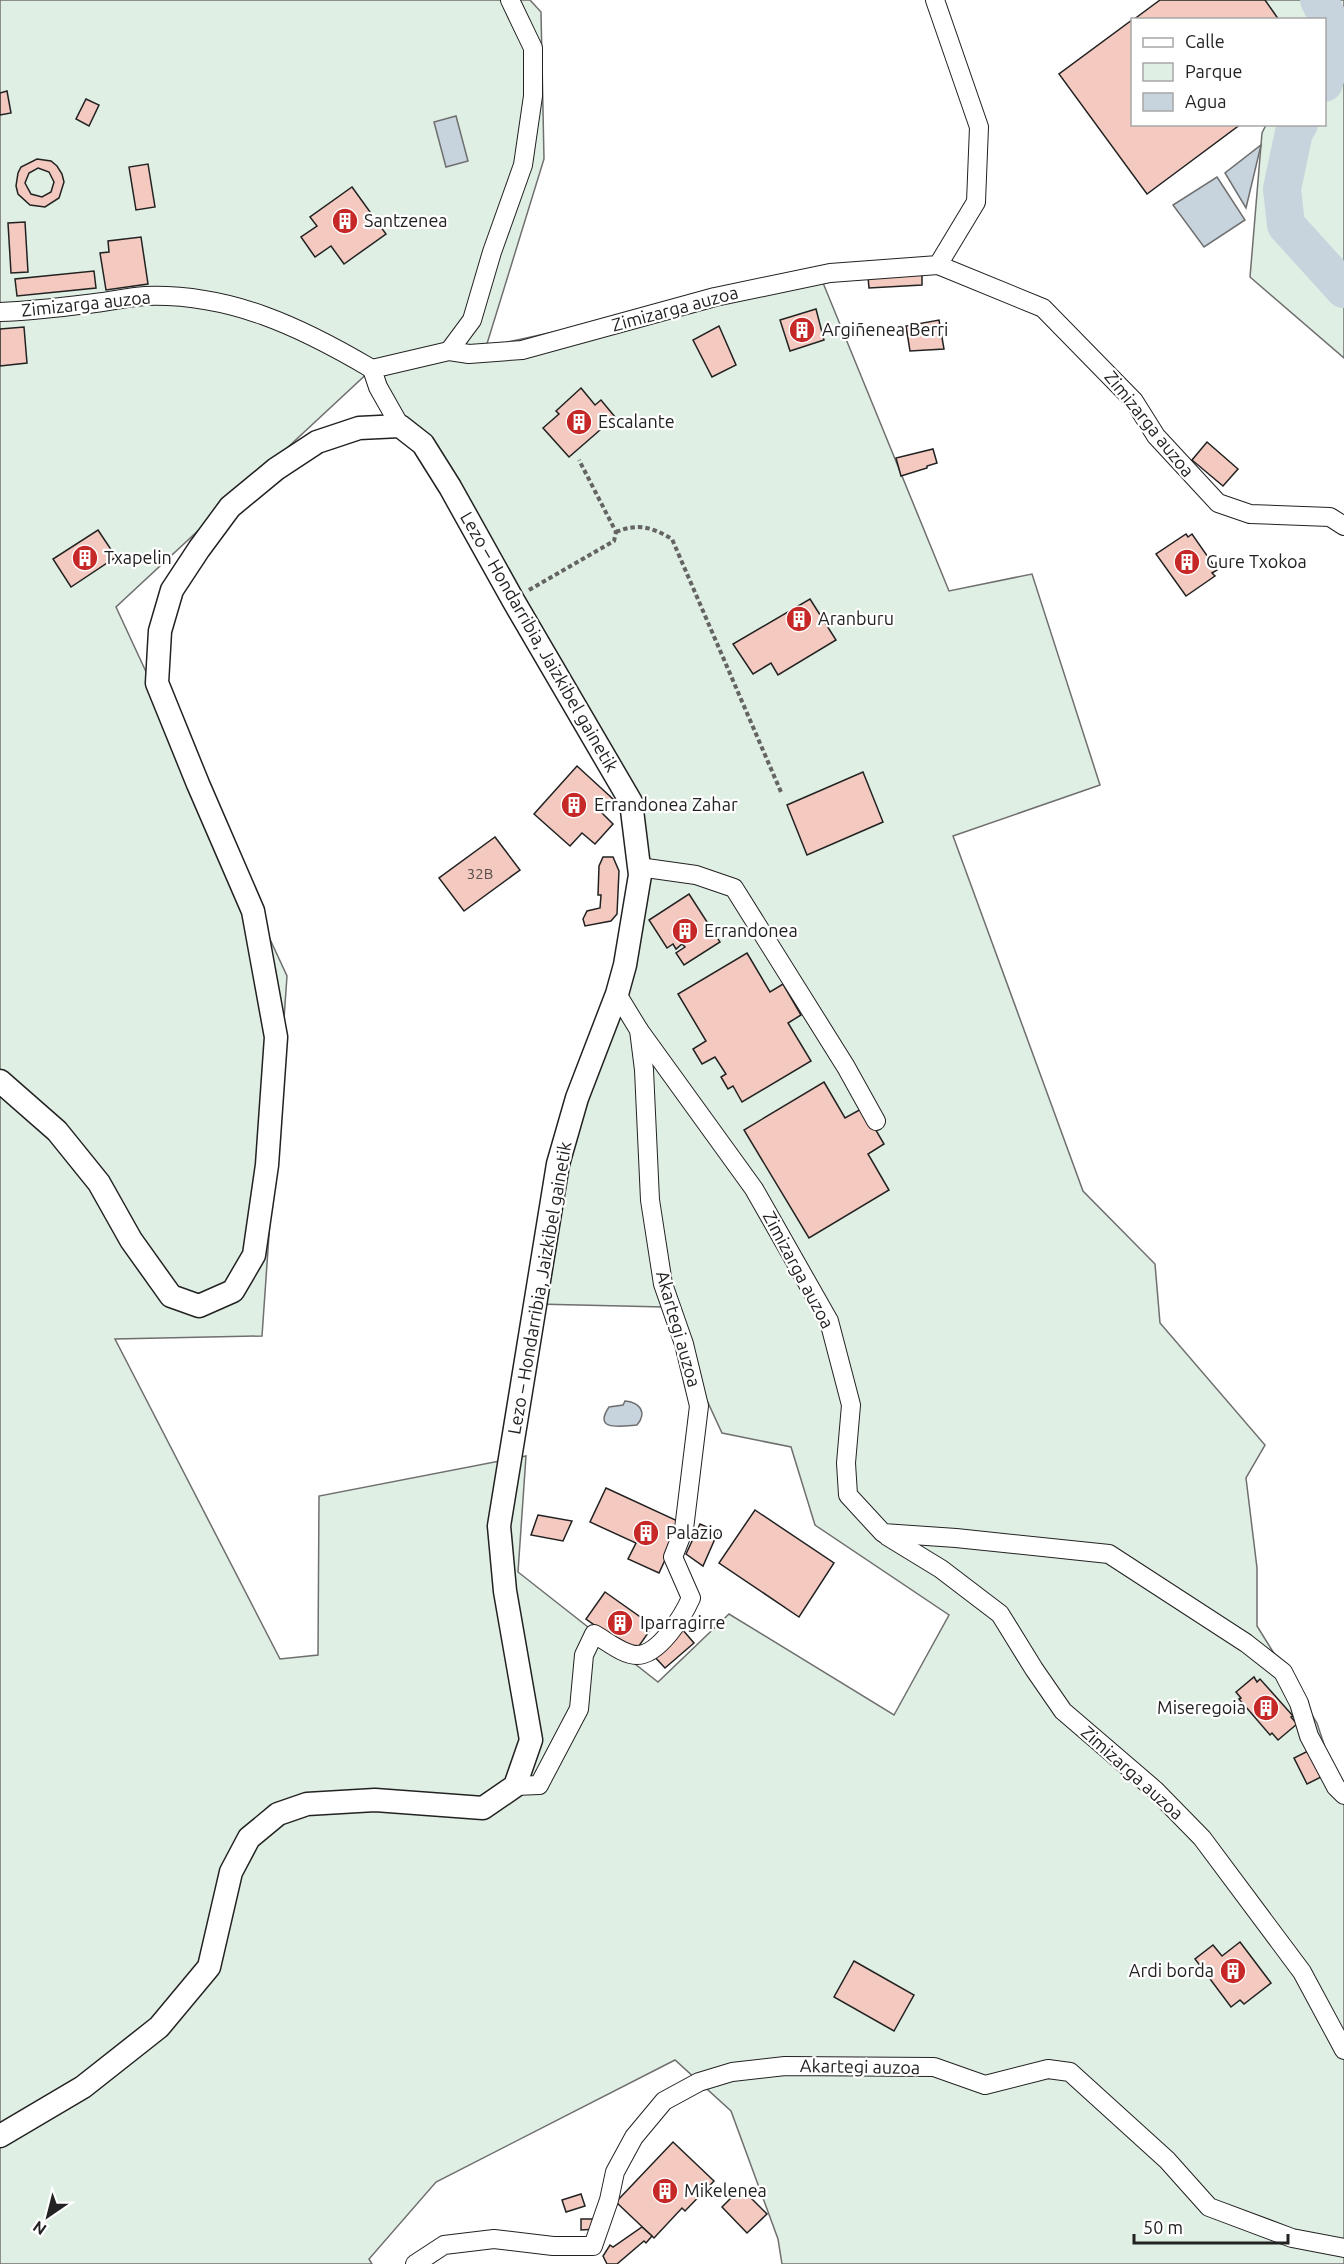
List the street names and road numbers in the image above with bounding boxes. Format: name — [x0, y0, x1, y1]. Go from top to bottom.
street label: Zimizarga auzoa — [609, 282, 740, 335]
street label: Zimizarga auzoa — [20, 286, 152, 320]
street label: Zimizarga auzoa — [1101, 367, 1198, 480]
street label: Lezo – Hondarribia, Jaizkibel gainetik — [457, 508, 623, 775]
street label: Lezo – Hondarribia, Jaizkibel gainetik — [503, 1140, 575, 1436]
street label: Zimizarga auzoa — [760, 1207, 838, 1332]
street label: Akartegi auzoa — [653, 1268, 705, 1389]
street label: Zimizarga auzoa — [1078, 1721, 1188, 1823]
street label: Akartegi auzoa — [800, 2055, 920, 2077]

